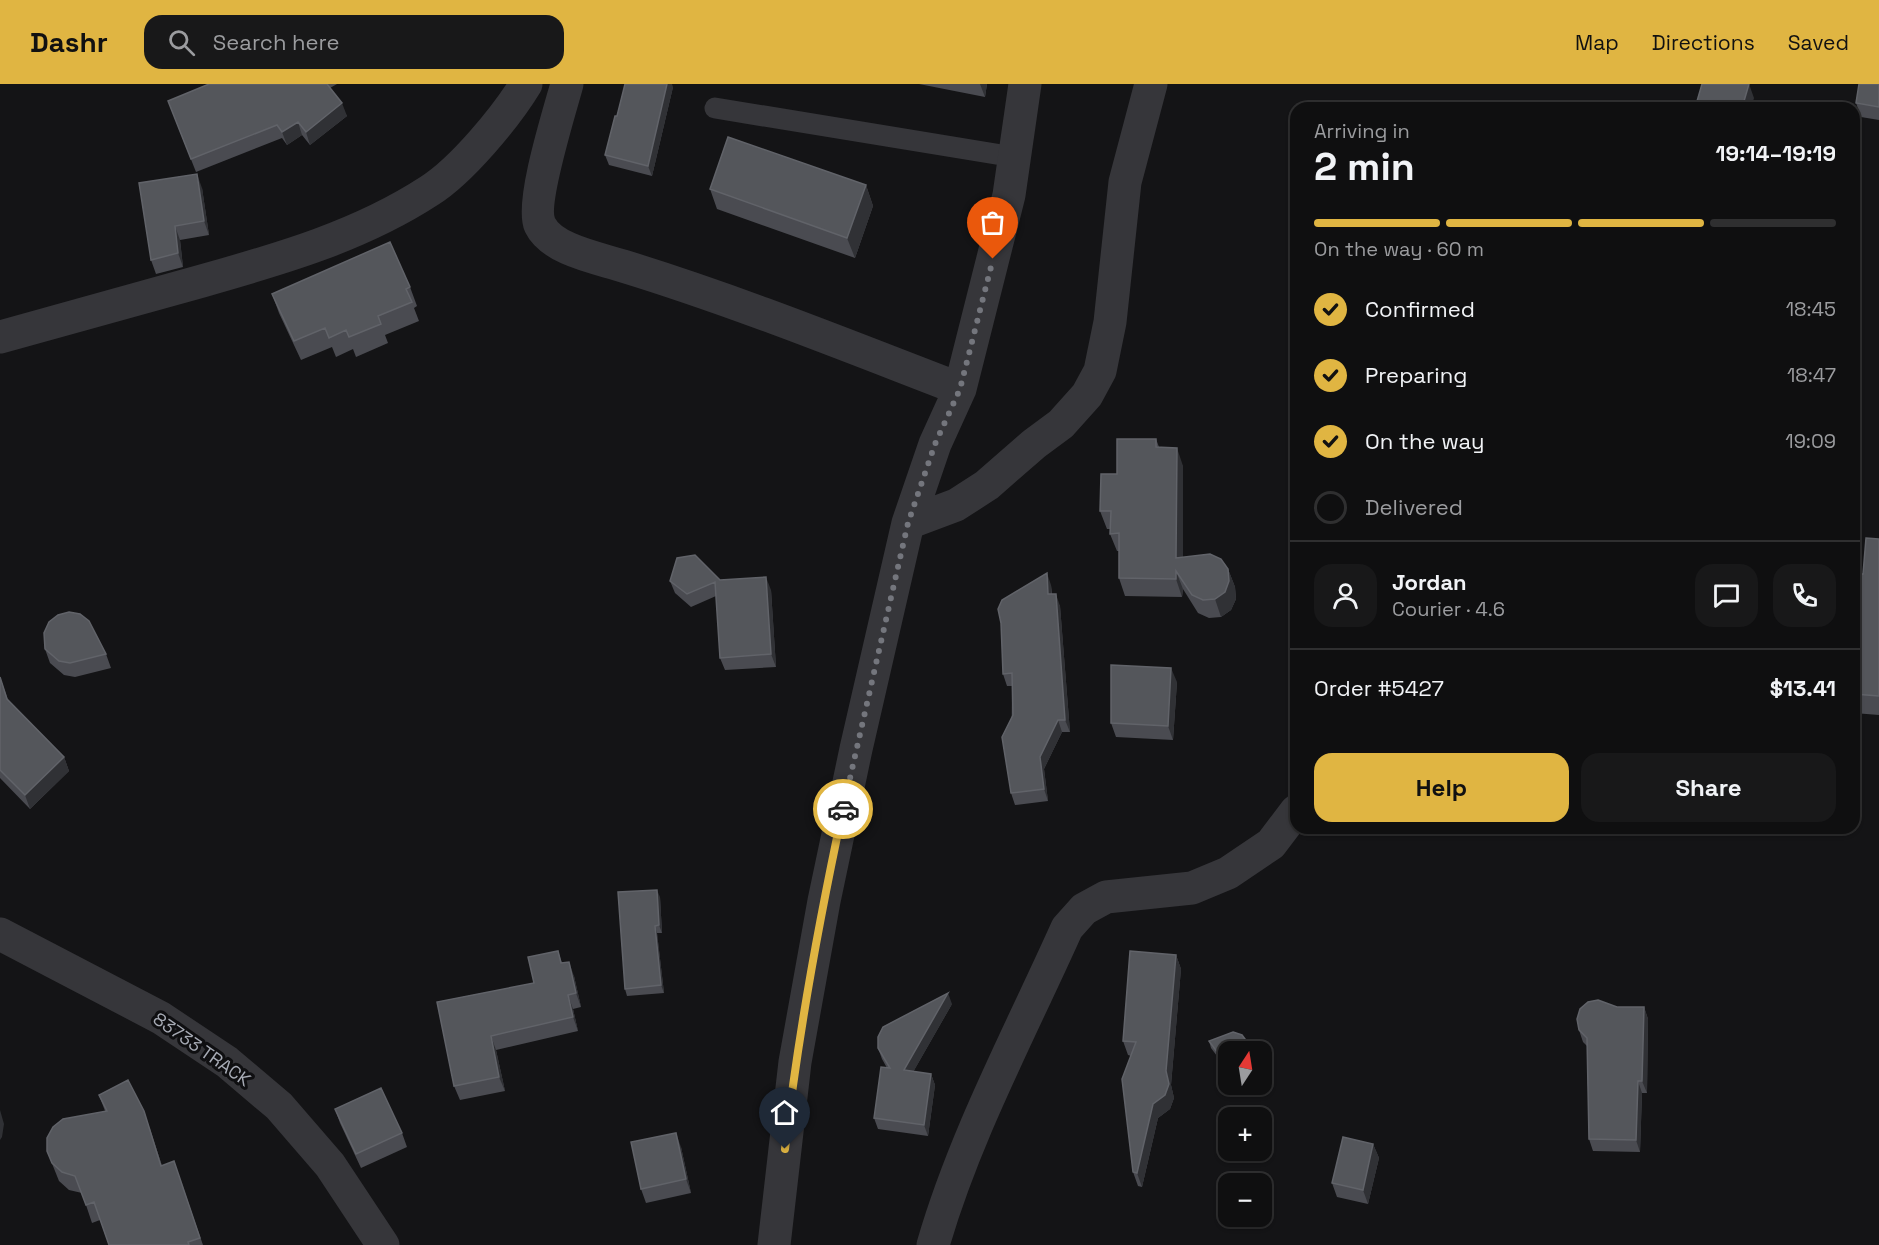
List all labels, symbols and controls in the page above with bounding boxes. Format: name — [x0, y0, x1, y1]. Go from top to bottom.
search box — [144, 15, 564, 69]
text: Dashr — [30, 24, 108, 60]
icon: search — [165, 26, 198, 59]
text: Search here — [213, 28, 340, 56]
text: Map — [1575, 29, 1619, 56]
text: Directions — [1652, 29, 1755, 56]
text: Saved — [1788, 29, 1849, 56]
text: Arriving in — [1314, 118, 1410, 144]
text: 19:14–19:19 — [1715, 139, 1836, 167]
text: 2 min — [1314, 142, 1415, 191]
pin — [967, 197, 1018, 259]
icon: bag — [976, 206, 1009, 239]
text: On the way · 60 m — [1314, 236, 1484, 262]
icon: check — [1314, 293, 1347, 326]
text: Confirmed — [1365, 295, 1475, 323]
text: 18:45 — [1786, 296, 1836, 322]
icon: check — [1314, 359, 1347, 392]
text: Preparing — [1365, 361, 1467, 389]
text: 18:47 — [1787, 362, 1836, 388]
icon: check — [1314, 425, 1347, 458]
text: On the way — [1365, 427, 1484, 455]
text: 19:09 — [1785, 428, 1836, 454]
text: Delivered — [1365, 493, 1463, 521]
button: person — [1314, 564, 1377, 627]
button: chat — [1695, 564, 1758, 627]
button: phone — [1773, 564, 1836, 627]
text: Jordan — [1392, 568, 1467, 596]
text: Courier · 4.6 — [1392, 596, 1505, 622]
text: Order #5427 — [1314, 674, 1444, 702]
text: $13.41 — [1770, 674, 1836, 702]
button: Help — [1314, 753, 1569, 822]
button: Share — [1581, 753, 1836, 822]
courier — [813, 779, 873, 839]
icon: car — [827, 793, 860, 826]
street label: 83733 TRACK — [149, 1007, 255, 1091]
north arrow — [1218, 1041, 1272, 1095]
map controls — [1218, 1041, 1272, 1227]
pin — [759, 1087, 810, 1149]
icon: home — [768, 1096, 801, 1129]
button: + — [1218, 1107, 1272, 1161]
button: − — [1218, 1173, 1272, 1227]

